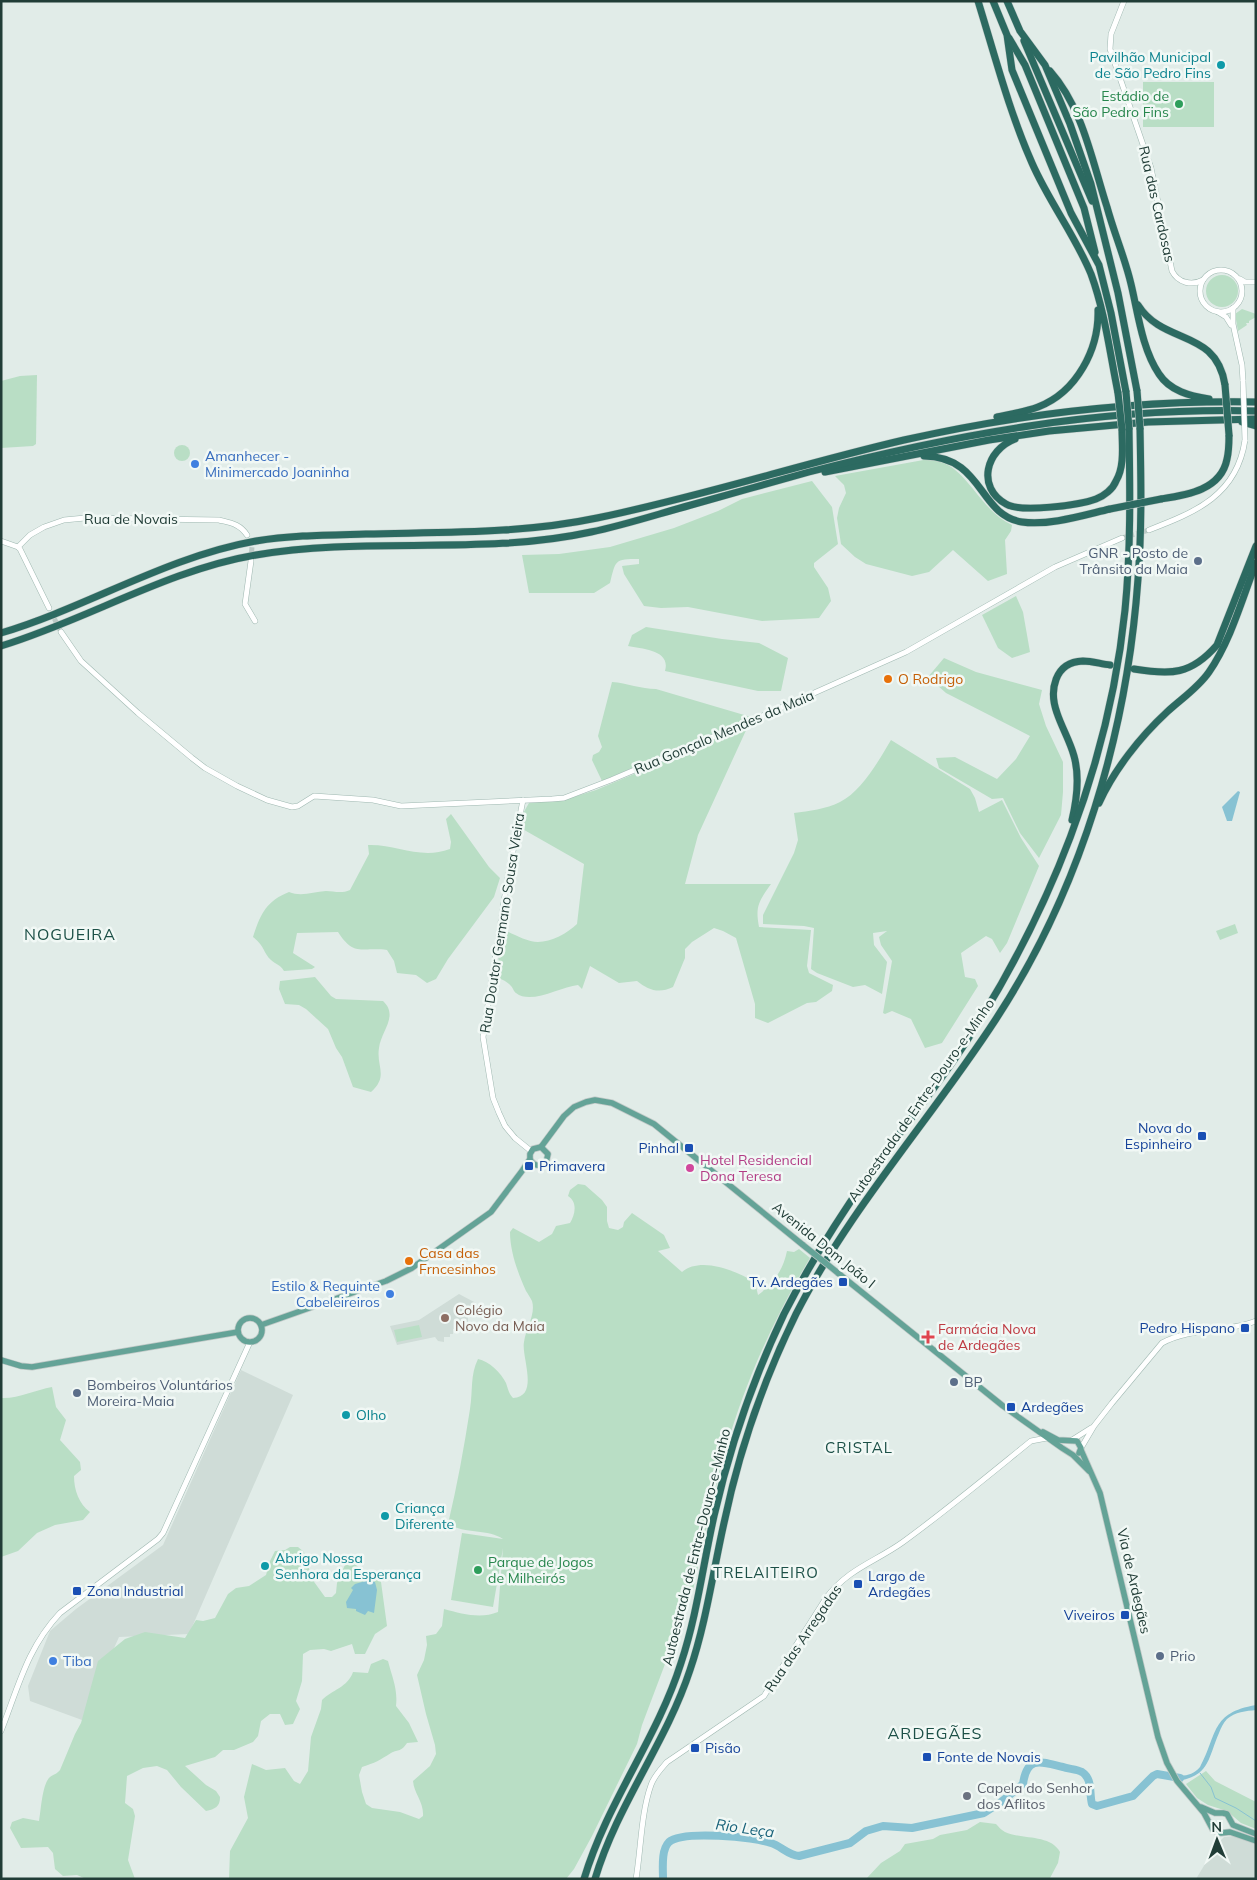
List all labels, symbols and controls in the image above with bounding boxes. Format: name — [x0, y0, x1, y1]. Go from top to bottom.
place label: Pavilhão Municipal de São Pedro Fins — [1090, 48, 1211, 82]
marker: Pavilhão Municipal de São Pedro Fins — [1215, 59, 1227, 71]
place label: Estádio de São Pedro Fins — [1072, 87, 1169, 121]
marker: Estádio de São Pedro Fins — [1173, 98, 1185, 110]
street label: Rua das Cardosas — [1135, 144, 1179, 264]
place label: Amanhecer - Minimercado Joaninha — [205, 447, 349, 481]
marker: Amanhecer - Minimercado Joaninha — [189, 458, 201, 470]
street label: Rua de Novais — [84, 510, 178, 528]
place label: GNR - Posto de Trânsito da Maia — [1080, 544, 1188, 578]
marker: GNR - Posto de Trânsito da Maia — [1192, 555, 1204, 567]
place label: O Rodrigo — [898, 670, 963, 688]
marker: O Rodrigo — [882, 673, 894, 685]
street label: Rua Gonçalo Mendes da Maia — [631, 686, 817, 778]
street label: Rua Doutor Germano Sousa Vieira — [476, 812, 528, 1034]
district label: NOGUEIRA — [24, 924, 116, 944]
street label: Autoestrada de Entre-Douro-e-Minho — [844, 995, 998, 1205]
place label: Nova do Espinheiro — [1125, 1119, 1192, 1153]
marker: Nova do Espinheiro — [1196, 1130, 1208, 1142]
place label: Pinhal — [638, 1139, 679, 1157]
marker: Pinhal — [683, 1142, 695, 1154]
place label: Hotel Residencial Dona Teresa — [700, 1151, 812, 1185]
place label: Primavera — [539, 1157, 605, 1175]
marker: Primavera — [523, 1160, 535, 1172]
marker: Hotel Residencial Dona Teresa — [684, 1162, 696, 1174]
street label: Avenida Dom João I — [769, 1198, 879, 1292]
place label: Casa das Frncesinhos — [419, 1244, 496, 1278]
marker: Casa das Frncesinhos — [403, 1255, 415, 1267]
place label: Tv. Ardegães — [749, 1273, 833, 1291]
marker: Tv. Ardegães — [837, 1276, 849, 1288]
place label: Estilo & Requinte Cabeleireiros — [271, 1277, 380, 1311]
marker: Estilo & Requinte Cabeleireiros — [384, 1288, 396, 1300]
place label: Colégio Novo da Maia — [455, 1301, 545, 1335]
marker: Colégio Novo da Maia — [439, 1312, 451, 1324]
place label: Pedro Hispano — [1140, 1319, 1235, 1337]
place label: Farmácia Nova de Ardegães — [938, 1320, 1036, 1354]
marker: Pedro Hispano — [1239, 1322, 1251, 1334]
marker: Farmácia Nova de Ardegães — [922, 1331, 934, 1343]
place label: BP — [964, 1373, 983, 1391]
place label: Bombeiros Voluntários Moreira-Maia — [87, 1376, 233, 1410]
marker: BP — [948, 1376, 960, 1388]
marker: Bombeiros Voluntários Moreira-Maia — [71, 1387, 83, 1399]
place label: Ardegães — [1021, 1398, 1084, 1416]
marker: Ardegães — [1005, 1401, 1017, 1413]
place label: Olho — [356, 1406, 386, 1424]
marker: Olho — [340, 1409, 352, 1421]
street label: Autoestrada de Entre-Douro-e-Minho — [658, 1427, 734, 1667]
district label: CRISTAL — [825, 1438, 893, 1457]
place label: Criança Diferente — [395, 1499, 454, 1533]
marker: Criança Diferente — [379, 1510, 391, 1522]
street label: Via de Ardegães — [1113, 1527, 1155, 1635]
place label: Abrigo Nossa Senhora da Esperança — [275, 1549, 421, 1583]
place label: Parque de Jogos de Milheirós — [488, 1553, 594, 1587]
marker: Abrigo Nossa Senhora da Esperança — [259, 1560, 271, 1572]
district label: TRELAITEIRO — [713, 1563, 819, 1582]
marker: Parque de Jogos de Milheirós — [472, 1564, 484, 1576]
place label: Largo de Ardegães — [868, 1567, 931, 1601]
marker: Largo de Ardegães — [852, 1578, 864, 1590]
street label: Rua das Arregadas — [760, 1581, 846, 1695]
place label: Zona Industrial — [87, 1582, 184, 1600]
marker: Zona Industrial — [71, 1585, 83, 1597]
place label: Viveiros — [1064, 1606, 1115, 1624]
marker: Viveiros — [1119, 1609, 1131, 1621]
place label: Prio — [1170, 1647, 1195, 1665]
marker: Prio — [1154, 1650, 1166, 1662]
place label: Tiba — [63, 1652, 92, 1670]
marker: Tiba — [47, 1655, 59, 1667]
district label: ARDEGÃES — [888, 1723, 982, 1743]
place label: Pisão — [705, 1739, 741, 1757]
marker: Pisão — [689, 1742, 701, 1754]
place label: Fonte de Novais — [937, 1748, 1041, 1766]
marker: Fonte de Novais — [921, 1751, 933, 1763]
place label: Capela do Senhor dos Aflitos — [977, 1779, 1093, 1813]
marker: Capela do Senhor dos Aflitos — [961, 1790, 973, 1802]
water label: Rio Leça — [714, 1814, 776, 1842]
north arrow — [1192, 1815, 1242, 1865]
text: N — [1211, 1818, 1222, 1836]

